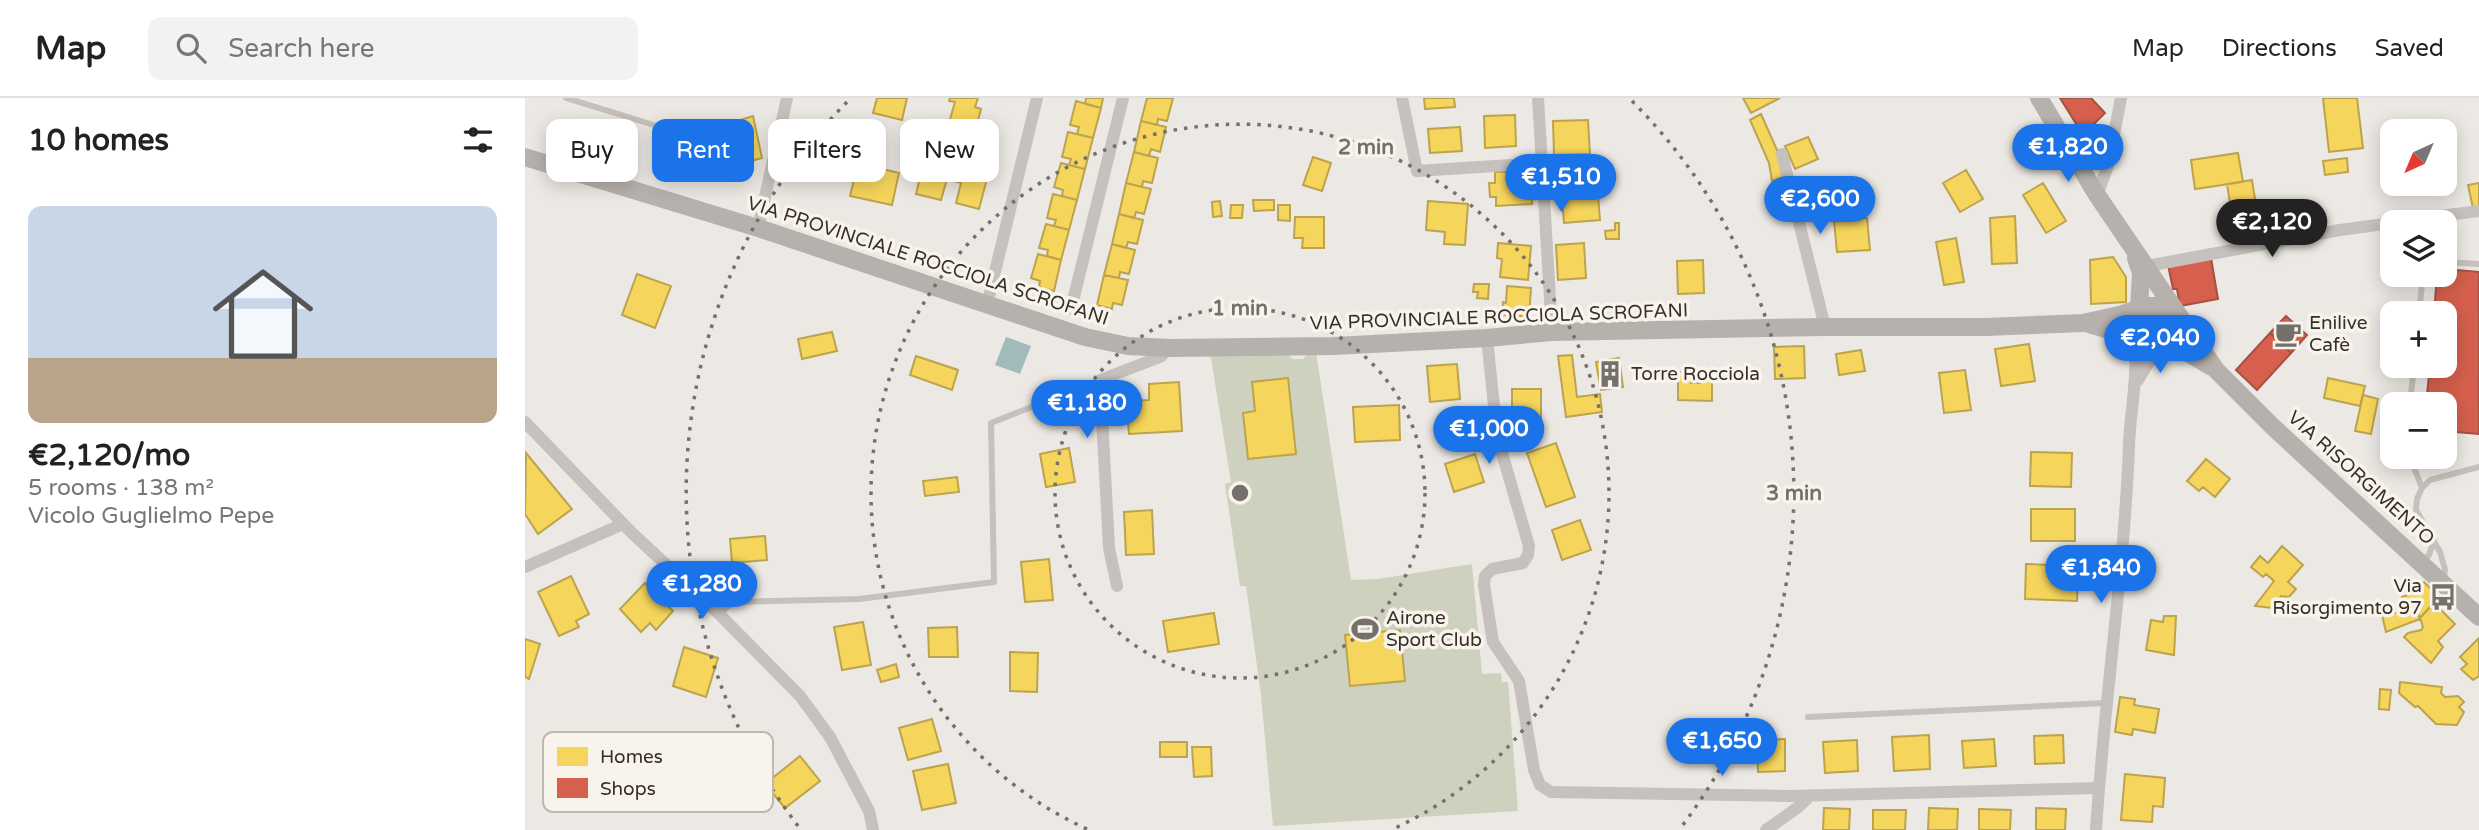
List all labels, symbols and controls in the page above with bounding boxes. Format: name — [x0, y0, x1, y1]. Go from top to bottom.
search box — [148, 17, 638, 80]
text: Map — [35, 29, 106, 68]
icon: search — [172, 29, 210, 67]
text: Search here — [228, 33, 374, 64]
text: Map — [2132, 34, 2184, 63]
text: Directions — [2222, 34, 2337, 63]
text: Saved — [2375, 34, 2444, 63]
chip: Buy — [546, 119, 638, 182]
chip: Rent — [652, 119, 754, 182]
chip: Filters — [768, 119, 886, 182]
chip: New — [900, 119, 999, 182]
north arrow — [2380, 119, 2457, 196]
map controls — [2380, 119, 2457, 469]
icon: filters — [459, 121, 497, 159]
text: 10 homes — [28, 122, 169, 159]
pin: €1,820 — [2011, 125, 2125, 184]
text: €1,820 — [2028, 133, 2108, 161]
text: 2 min — [1338, 135, 1394, 160]
pin: €1,510 — [1504, 155, 1618, 214]
text: €1,510 — [1521, 163, 1601, 191]
pin: €2,600 — [1763, 176, 1877, 236]
text: €2,600 — [1780, 185, 1860, 213]
street label: VIA PROVINCIALE ROCCIOLA SCROFANI — [745, 192, 1111, 330]
pin: €2,120 — [2215, 200, 2329, 259]
text: €2,120 — [2232, 208, 2312, 236]
button: layers — [2380, 210, 2457, 287]
icon: home — [200, 251, 326, 377]
text: 1 min — [1212, 296, 1268, 321]
street label: VIA PROVINCIALE ROCCIOLA SCROFANI — [1309, 299, 1689, 335]
button: + — [2380, 301, 2457, 378]
place label: Enilive Cafè — [2309, 312, 2367, 356]
pin: €2,040 — [2103, 316, 2217, 375]
cafe icon: Enilive Cafè — [2273, 319, 2303, 349]
text: €2,040 — [2120, 324, 2200, 352]
building icon: Torre Rocciola — [1595, 359, 1625, 389]
place label: Torre Rocciola — [1631, 363, 1760, 385]
pin: €1,180 — [1030, 380, 1144, 440]
text: €1,180 — [1047, 389, 1127, 417]
button: − — [2380, 392, 2457, 469]
pin: €1,000 — [1432, 406, 1546, 466]
street label: VIA RISORGIMENTO — [2283, 406, 2439, 550]
text: €1,000 — [1449, 415, 1529, 443]
text: €2,120/mo — [28, 437, 190, 474]
text: 5 rooms · 138 m² — [28, 474, 214, 502]
centre of rings — [1228, 481, 1252, 505]
text: 3 min — [1766, 481, 1822, 506]
text: Vicolo Guglielmo Pepe — [28, 502, 274, 530]
pin: €1,840 — [2044, 546, 2158, 605]
text: €1,840 — [2061, 554, 2141, 582]
pin: €1,280 — [645, 561, 759, 621]
text: €1,280 — [662, 570, 742, 598]
place label: Via Risorgimento 97 — [2272, 575, 2422, 619]
bus stop icon: Via Risorgimento 97 — [2428, 582, 2458, 612]
place label: Airone Sport Club — [1386, 607, 1482, 651]
sports icon: Airone Sport Club — [1350, 614, 1380, 644]
pin: €1,650 — [1665, 718, 1779, 778]
text: €1,650 — [1682, 727, 1762, 755]
legend — [543, 732, 773, 812]
text: Homes — [600, 746, 663, 768]
text: Shops — [600, 778, 656, 800]

